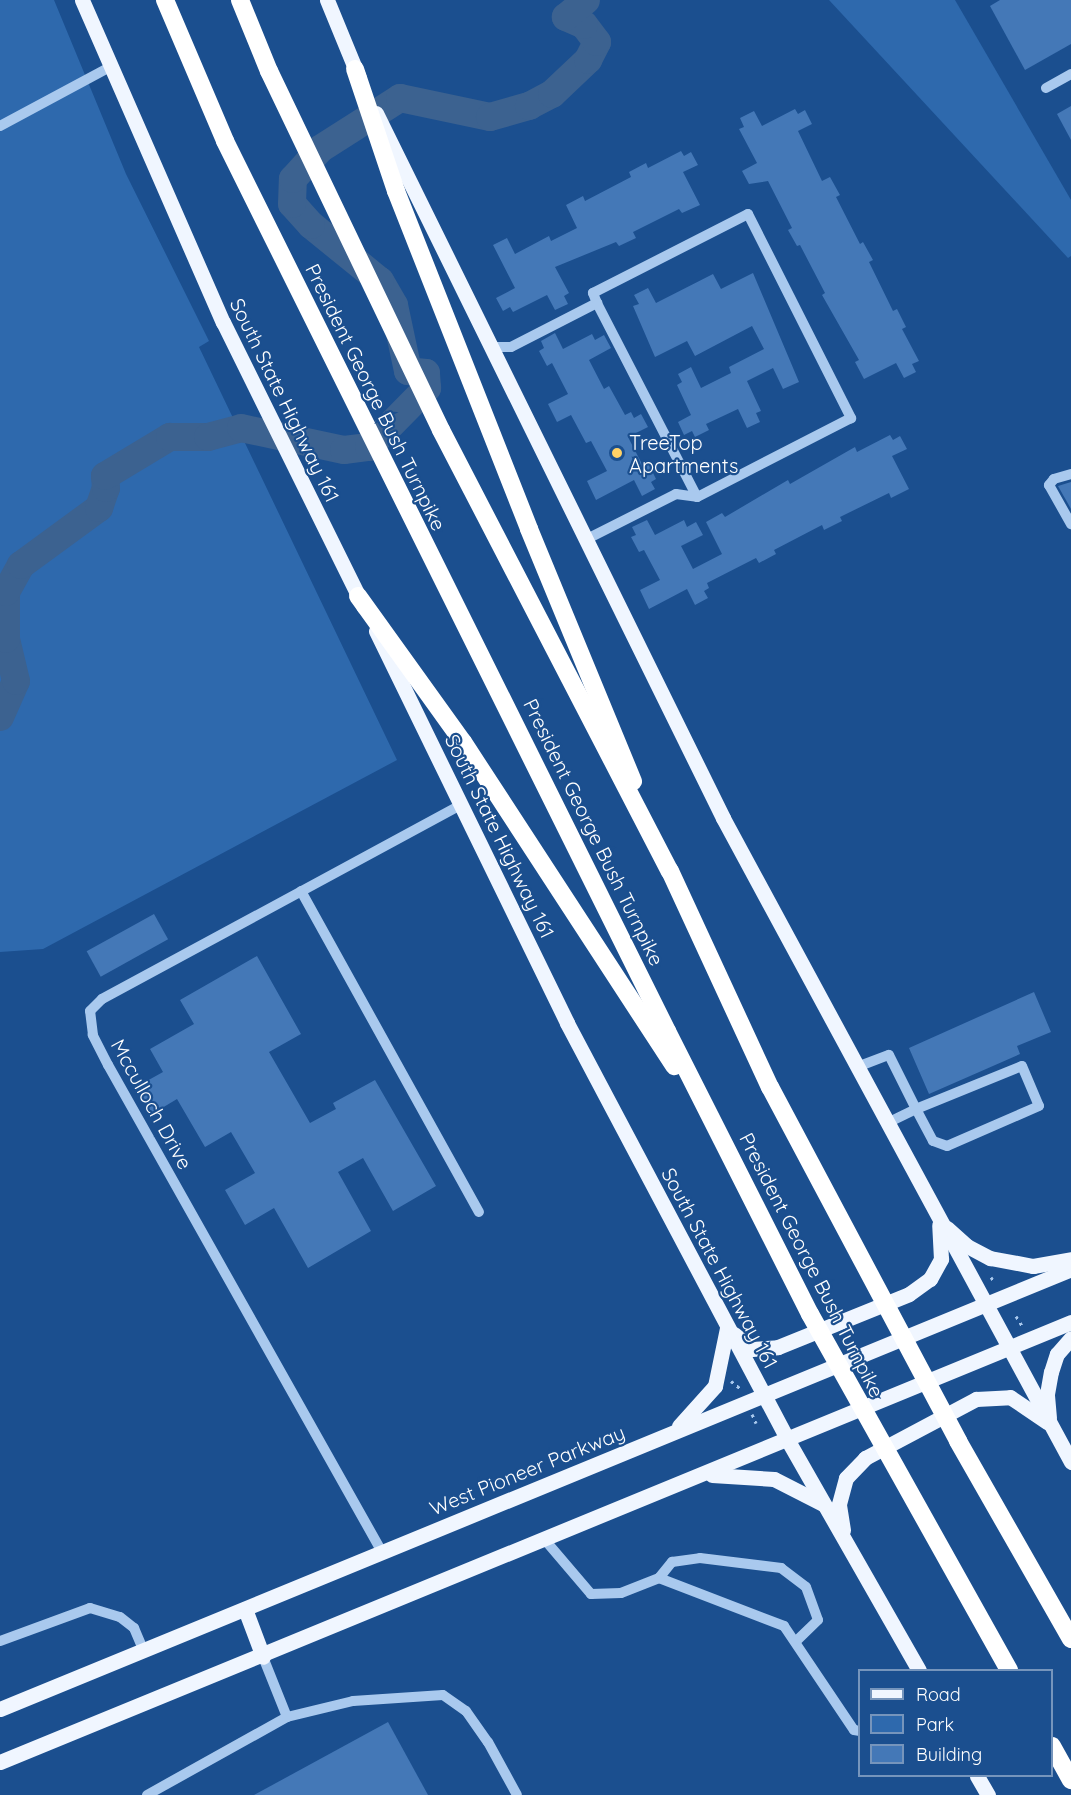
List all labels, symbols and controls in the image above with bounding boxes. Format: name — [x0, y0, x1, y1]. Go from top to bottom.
street label: President George Bush Turnpike — [301, 260, 451, 534]
street label: South State Highway 161 — [225, 294, 345, 506]
place label: TreeTop Apartments — [629, 430, 738, 477]
marker: TreeTop Apartments — [610, 446, 624, 460]
street label: President George Bush Turnpike — [519, 695, 669, 969]
street label: South State Highway 161 — [440, 730, 560, 942]
street label: Mcculloch Drive — [106, 1035, 198, 1173]
street label: President George Bush Turnpike — [735, 1129, 889, 1401]
street label: South State Highway 161 — [657, 1164, 783, 1372]
street label: West Pioneer Parkway — [426, 1420, 628, 1520]
legend — [858, 1669, 1053, 1777]
text: Road — [916, 1683, 961, 1706]
text: Park — [916, 1713, 954, 1736]
text: Building — [916, 1743, 982, 1766]

